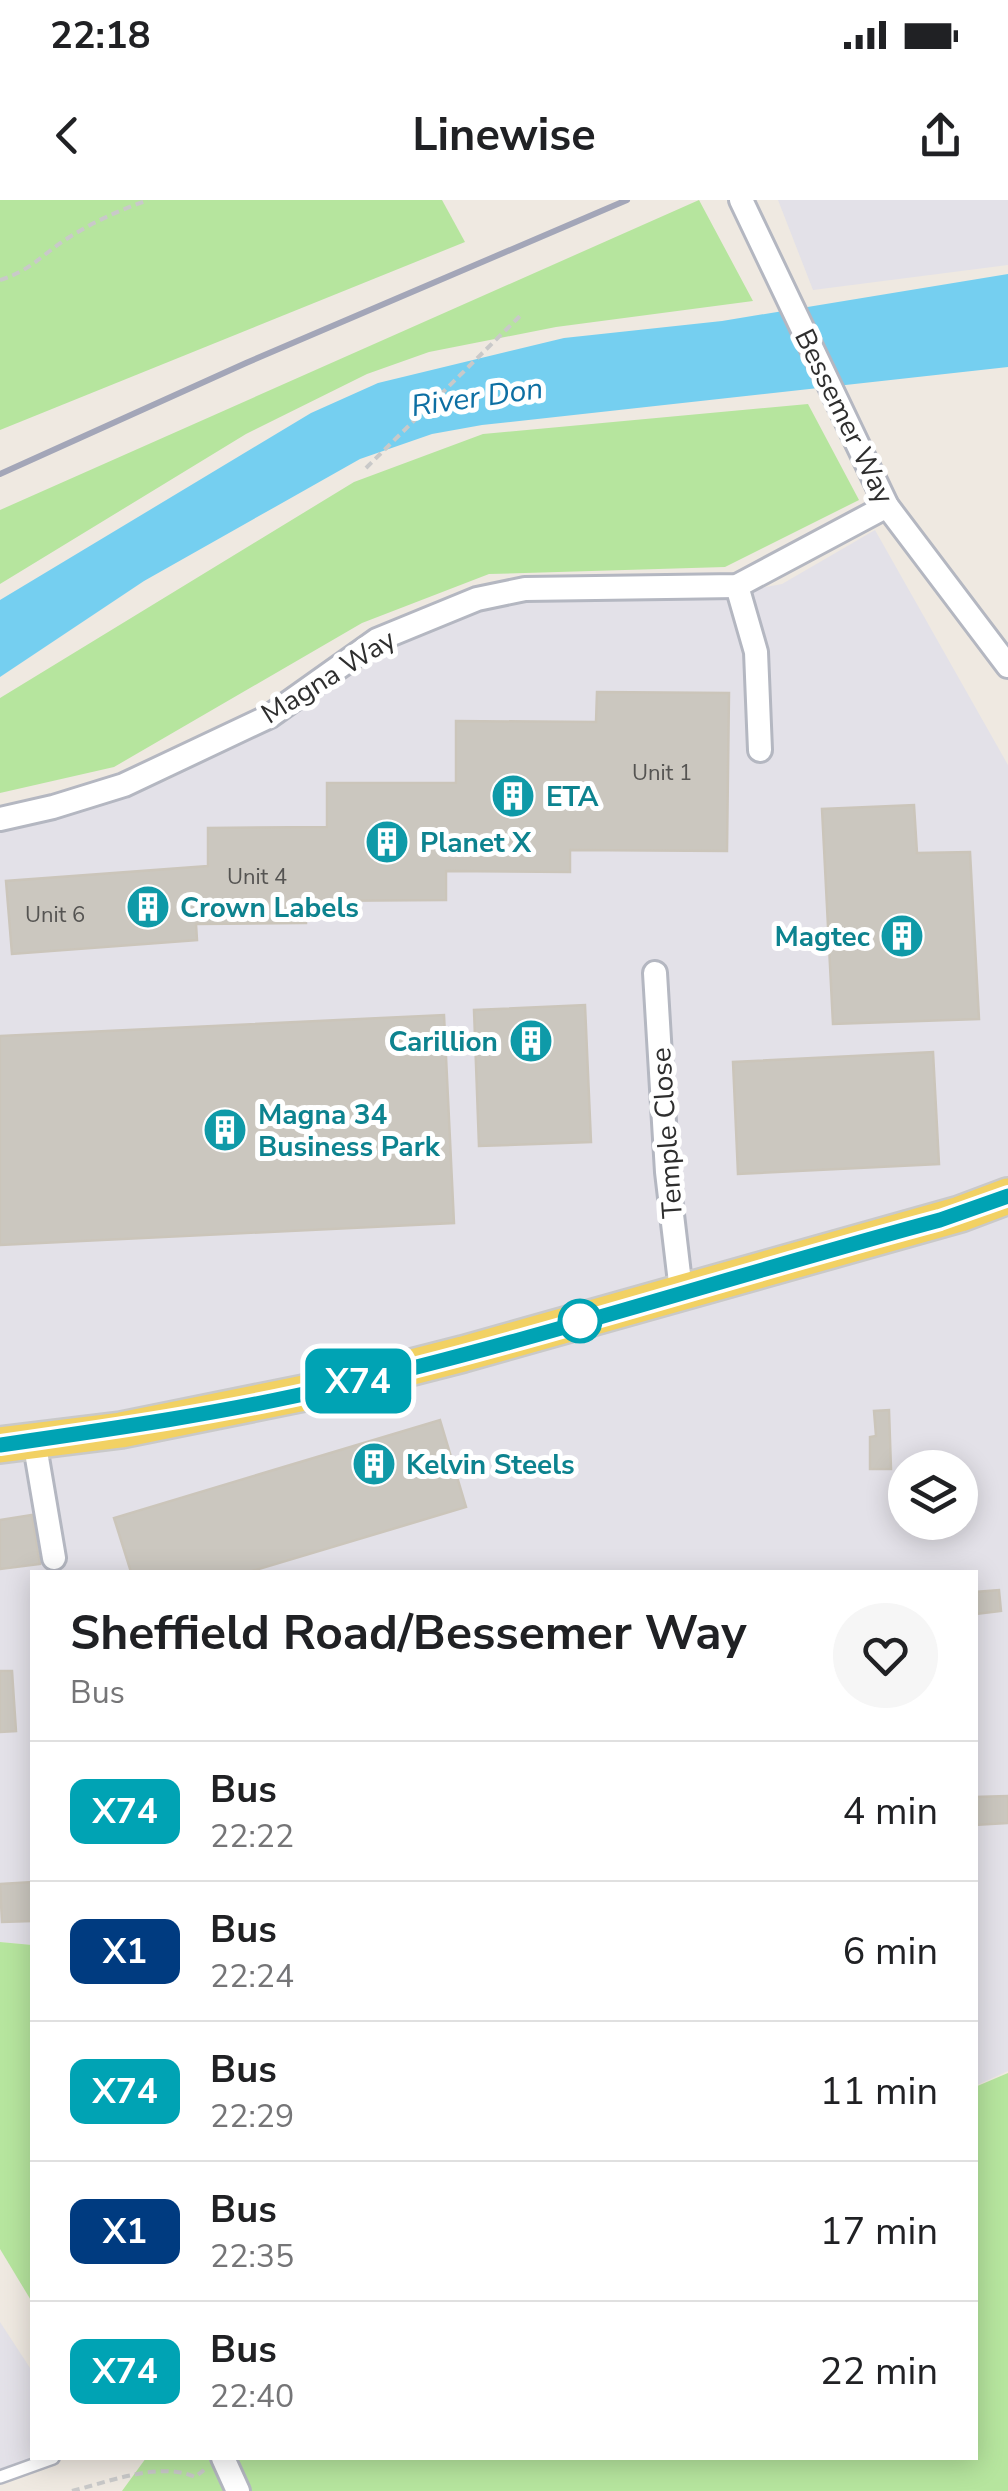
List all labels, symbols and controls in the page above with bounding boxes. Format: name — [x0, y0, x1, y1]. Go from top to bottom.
text: 22:18 — [50, 10, 151, 61]
text: Linewise — [412, 105, 596, 166]
icon: back — [40, 108, 95, 163]
icon: share — [913, 108, 968, 163]
street label: Bessemer Way — [785, 323, 903, 511]
water label: River Don — [409, 368, 546, 427]
street label: Magna Way — [254, 620, 403, 733]
house number: Unit 1 — [632, 758, 692, 788]
building icon: ETA — [490, 773, 536, 819]
place label: ETA — [546, 778, 599, 816]
building icon: Planet X — [364, 819, 410, 865]
place label: Planet X — [420, 824, 531, 862]
house number: Unit 4 — [227, 862, 287, 892]
building icon: Crown Labels — [125, 884, 171, 930]
place label: Crown Labels — [180, 889, 359, 927]
house number: Unit 6 — [25, 900, 85, 930]
building icon: Magtec — [879, 913, 925, 959]
place label: Magtec — [774, 918, 870, 956]
building icon: Carillion — [508, 1018, 554, 1064]
place label: Carillion — [389, 1023, 498, 1061]
street label: Temple Close — [642, 1046, 692, 1220]
place label: Magna 34 Business Park — [258, 1096, 441, 1166]
building icon: Magna 34 Business Park — [202, 1107, 248, 1153]
unlabelled marker — [559, 1300, 601, 1342]
line badge: X74 — [300, 1348, 416, 1414]
text: X74 — [325, 1358, 391, 1405]
building icon: Kelvin Steels — [351, 1441, 397, 1487]
place label: Kelvin Steels — [406, 1446, 575, 1484]
map controls — [888, 1450, 978, 1540]
button: layers — [888, 1450, 978, 1540]
text: Sheffield Road/Bessemer Way — [70, 1600, 746, 1666]
button: heart — [833, 1603, 938, 1708]
text: Bus — [70, 1671, 125, 1714]
text: Bus — [210, 1764, 277, 1815]
text: 4 min — [843, 1786, 938, 1837]
text: X74 — [92, 1788, 158, 1835]
text: 22:22 — [210, 1815, 294, 1858]
text: Bus — [210, 1904, 277, 1955]
text: 6 min — [843, 1926, 938, 1977]
text: X1 — [103, 1928, 147, 1975]
text: 22:24 — [210, 1955, 294, 1998]
text: Bus — [210, 2044, 277, 2095]
text: 11 min — [820, 2066, 938, 2117]
text: X74 — [92, 2068, 158, 2115]
text: 22:29 — [210, 2095, 294, 2138]
text: Bus — [210, 2184, 277, 2235]
text: 17 min — [820, 2206, 938, 2257]
text: X1 — [103, 2208, 147, 2255]
text: 22:35 — [210, 2235, 294, 2278]
text: Bus — [210, 2324, 277, 2375]
text: 22 min — [820, 2346, 938, 2397]
text: X74 — [92, 2348, 158, 2395]
text: 22:40 — [210, 2375, 294, 2418]

